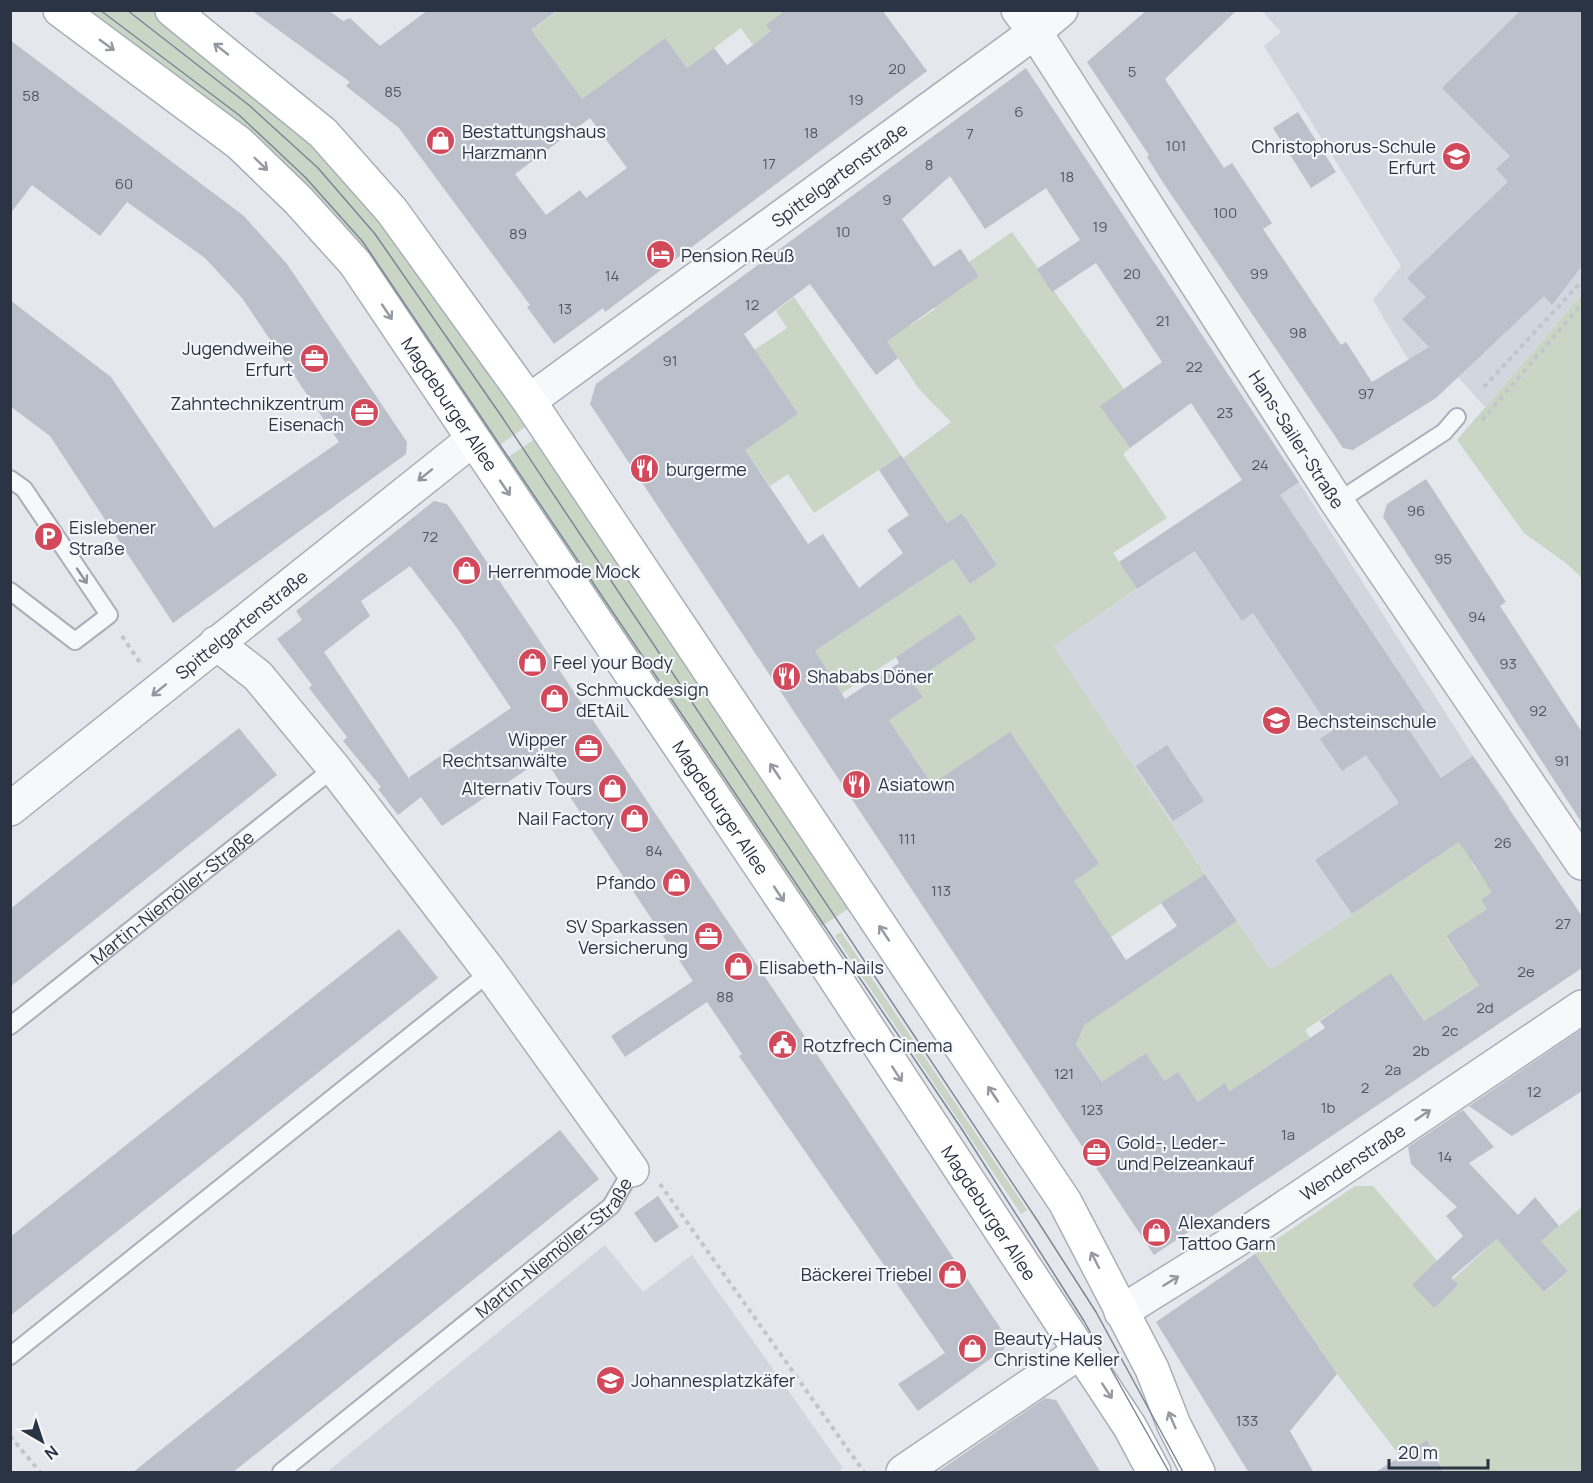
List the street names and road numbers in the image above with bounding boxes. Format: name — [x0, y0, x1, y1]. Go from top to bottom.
street label: Spittelgartenstraße — [766, 117, 912, 233]
street label: Magdeburger Allee — [396, 332, 503, 476]
street label: Hans-Sailer-Straße — [1243, 366, 1350, 513]
street label: Spittelgartenstraße — [170, 564, 313, 685]
street label: Magdeburger Allee — [667, 736, 775, 879]
street label: Martin-Niemöller-Straße — [85, 825, 259, 970]
street label: Wendenstraße — [1295, 1118, 1410, 1206]
street label: Magdeburger Allee — [936, 1141, 1042, 1285]
street label: Martin-Niemöller-Straße — [470, 1173, 637, 1323]

